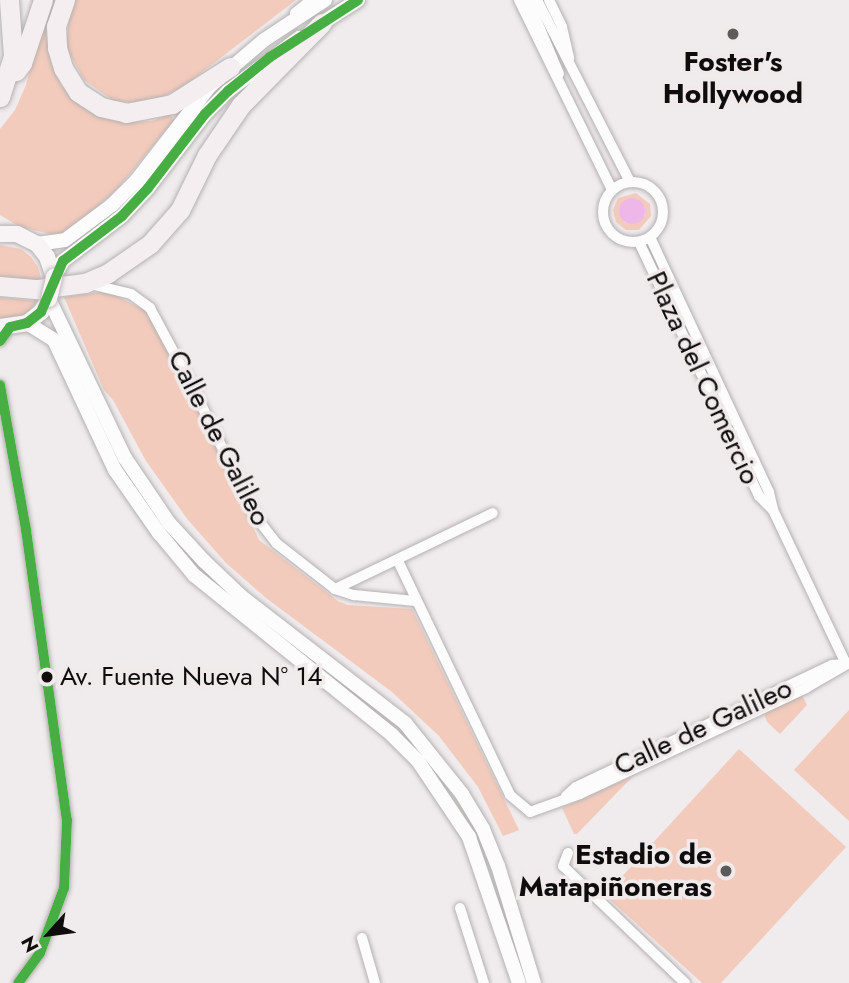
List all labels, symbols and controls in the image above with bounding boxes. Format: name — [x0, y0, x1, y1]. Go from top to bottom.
marker: Foster's Hollywood — [725, 26, 741, 42]
place label: Foster's Hollywood — [663, 45, 803, 111]
street label: Plaza del Comercio — [639, 266, 767, 490]
street label: Calle de Galileo — [160, 345, 278, 531]
place label: Av. Fuente Nueva Nº 14 — [60, 661, 323, 693]
marker: Av. Fuente Nueva Nº 14 — [40, 670, 54, 684]
street label: Calle de Galileo — [609, 671, 797, 783]
place label: Estadio de Matapiñoneras — [519, 838, 712, 904]
marker: Estadio de Matapiñoneras — [718, 863, 734, 879]
north arrow — [14, 899, 84, 969]
text: N — [15, 931, 45, 957]

